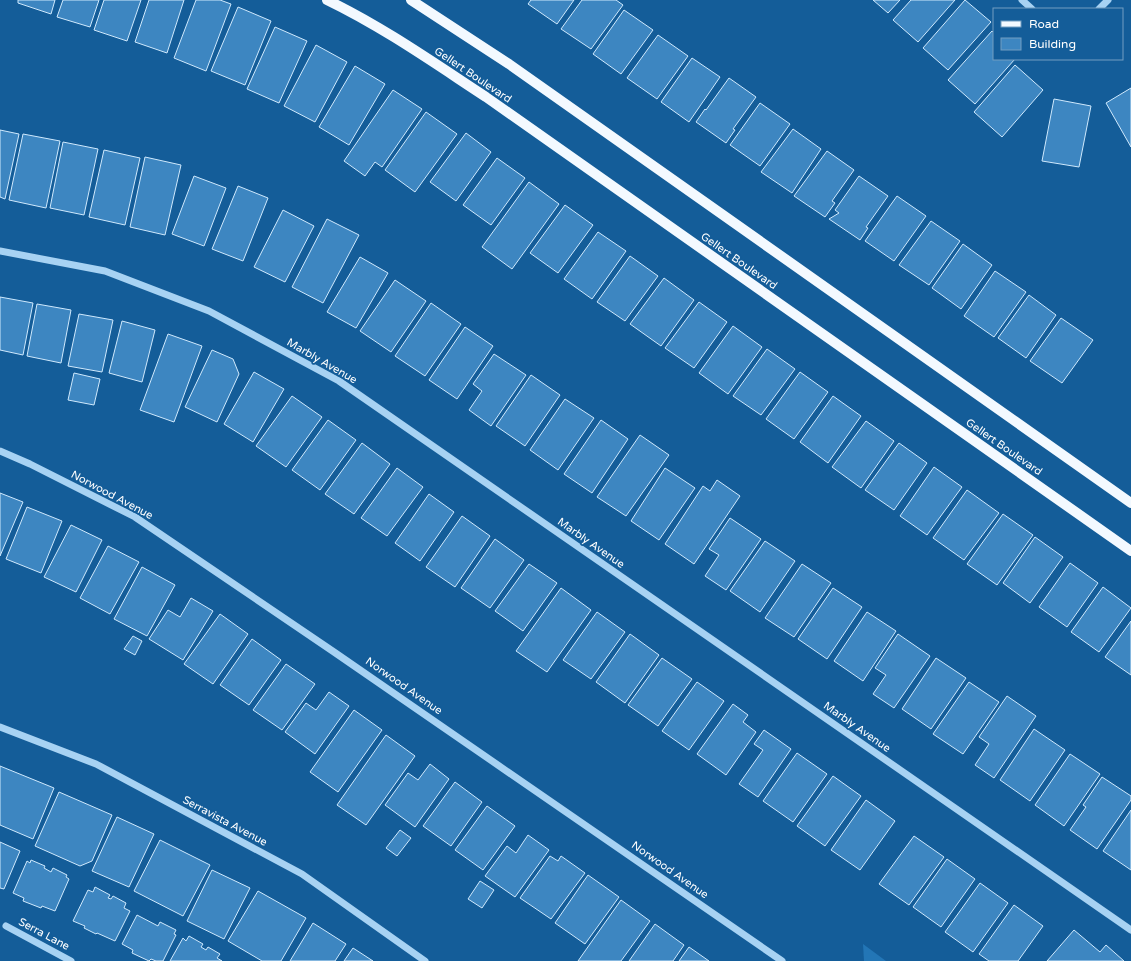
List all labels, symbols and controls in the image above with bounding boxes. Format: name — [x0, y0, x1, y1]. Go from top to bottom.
legend — [993, 8, 1123, 60]
text: Road — [1029, 17, 1059, 31]
text: Building — [1029, 37, 1076, 51]
street label: Gellert Boulevard — [432, 44, 514, 106]
street label: Gellert Boulevard — [698, 230, 780, 292]
street label: Marbly Avenue — [285, 336, 359, 386]
street label: Gellert Boulevard — [963, 416, 1045, 478]
street label: Norwood Avenue — [69, 468, 155, 522]
street label: Marbly Avenue — [555, 515, 627, 571]
street label: Norwood Avenue — [363, 655, 445, 717]
street label: Marbly Avenue — [821, 699, 893, 755]
street label: Serravista Avenue — [180, 793, 270, 849]
street label: Norwood Avenue — [629, 839, 711, 901]
street label: Serra Lane — [16, 915, 72, 953]

